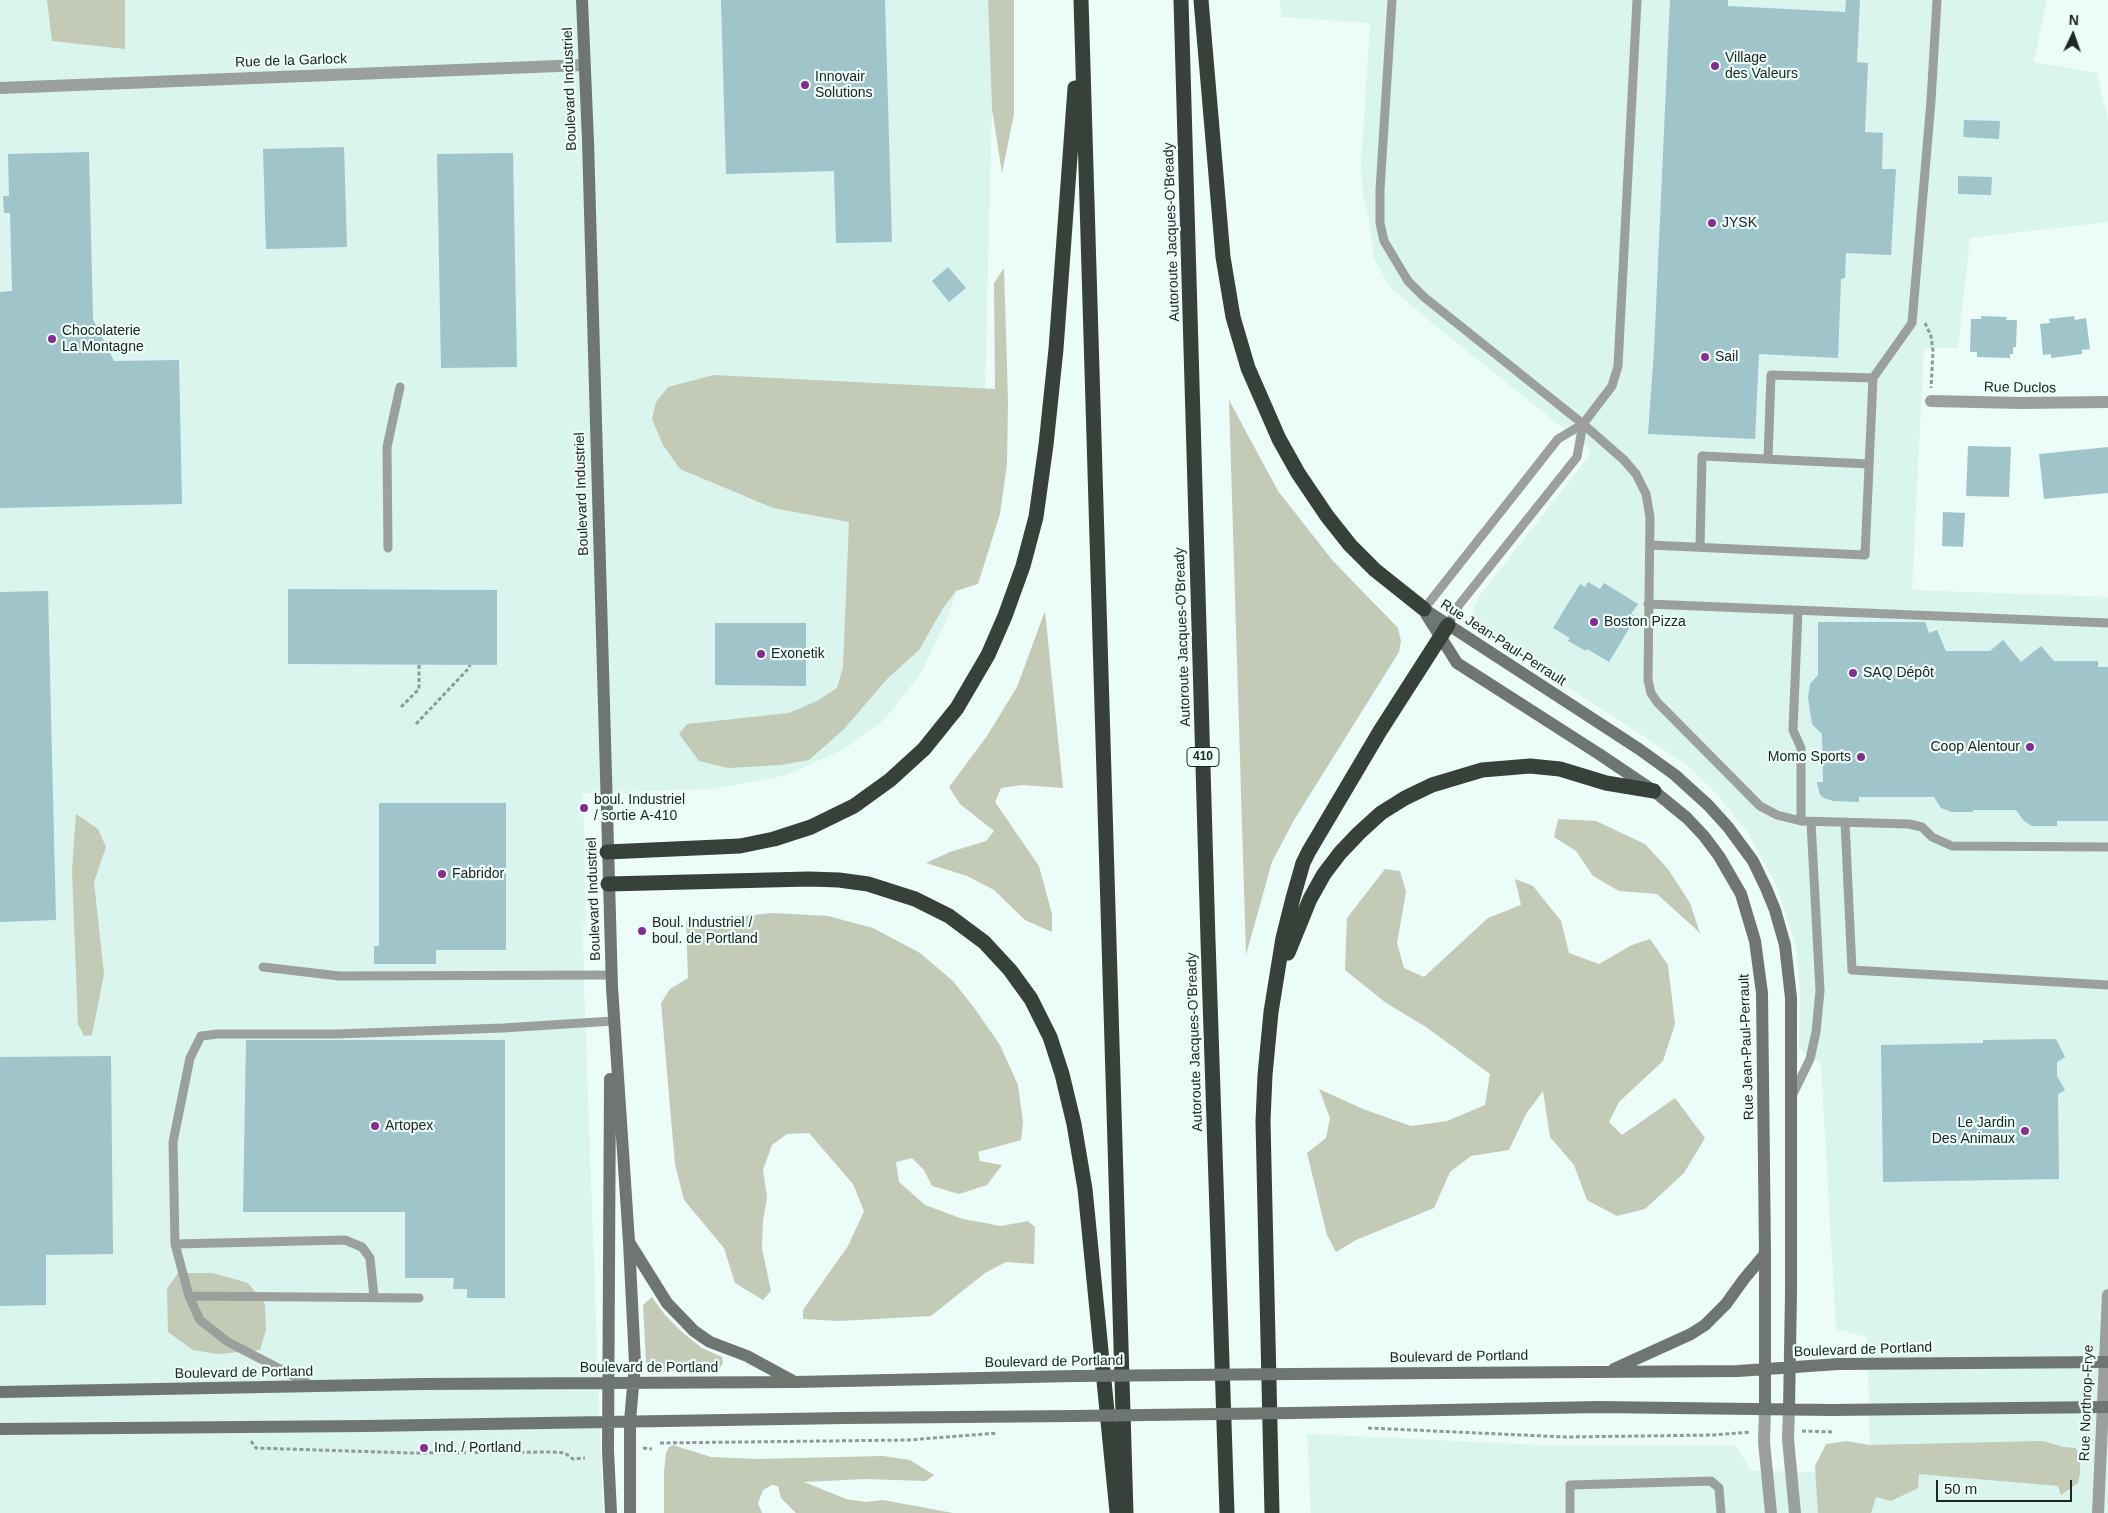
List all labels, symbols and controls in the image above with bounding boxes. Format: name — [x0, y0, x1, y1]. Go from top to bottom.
north arrow — [2048, 10, 2098, 60]
text: N — [2068, 12, 2079, 28]
street label: Boulevard Industriel — [559, 27, 581, 151]
place label: Village des Valeurs — [1725, 50, 1798, 82]
street label: Rue de la Garlock — [235, 51, 347, 71]
marker: Village des Valeurs — [1709, 60, 1721, 72]
place label: Innovair Solutions — [815, 69, 873, 102]
marker: Innovair Solutions — [799, 79, 811, 91]
street label: Autoroute Jacques-O'Bready — [1160, 142, 1184, 322]
place label: JYSK — [1722, 215, 1757, 231]
marker: JYSK — [1706, 217, 1718, 229]
place label: Chocolaterie La Montagne — [62, 323, 144, 356]
marker: Chocolaterie La Montagne — [46, 333, 58, 345]
place label: Sail — [1715, 349, 1738, 365]
marker: Sail — [1699, 351, 1711, 363]
street label: Rue Duclos — [1984, 379, 2056, 397]
street label: Boulevard Industriel — [571, 432, 593, 556]
street label: Autoroute Jacques-O'Bready — [1171, 547, 1195, 727]
street label: Rue Jean-Paul-Perrault — [1437, 596, 1569, 690]
place label: Boston Pizza — [1604, 614, 1686, 630]
marker: Boston Pizza — [1588, 616, 1600, 628]
place label: Exonetik — [771, 646, 825, 662]
marker: Exonetik — [755, 648, 767, 660]
place label: SAQ Dépôt — [1863, 665, 1934, 681]
marker: SAQ Dépôt — [1847, 667, 1859, 679]
place label: Coop Alentour — [1930, 739, 2020, 755]
marker: Coop Alentour — [2024, 741, 2036, 753]
road number: 410 — [1187, 748, 1219, 766]
place label: Momo Sports — [1768, 749, 1851, 765]
marker: Momo Sports — [1855, 751, 1867, 763]
place label: boul. Industriel / sortie A-410 — [594, 792, 685, 824]
marker: boul. Industriel / sortie A-410 — [578, 802, 590, 814]
street label: Boulevard Industriel — [583, 837, 605, 961]
place label: Fabridor — [452, 866, 504, 882]
marker: Fabridor — [436, 868, 448, 880]
place label: Boul. Industriel / boul. de Portland — [652, 915, 758, 948]
marker: Boul. Industriel / boul. de Portland — [636, 925, 648, 937]
street label: Autoroute Jacques-O'Bready — [1183, 952, 1207, 1132]
street label: Rue Jean-Paul-Perrault — [1736, 974, 1758, 1120]
place label: Le Jardin Des Animaux — [1932, 1115, 2015, 1148]
place label: Artopex — [385, 1118, 433, 1134]
marker: Artopex — [369, 1120, 381, 1132]
marker: Le Jardin Des Animaux — [2019, 1125, 2031, 1137]
street label: Boulevard de Portland — [1793, 1339, 1933, 1361]
street label: Rue Northrop-Frye — [2077, 1344, 2097, 1462]
street label: Boulevard de Portland — [1390, 1347, 1528, 1367]
street label: Boulevard de Portland — [985, 1352, 1123, 1372]
street label: Boulevard de Portland — [580, 1360, 718, 1376]
street label: Boulevard de Portland — [175, 1363, 313, 1383]
place label: Ind. / Portland — [434, 1440, 521, 1456]
marker: Ind. / Portland — [418, 1442, 430, 1454]
scale bar — [1938, 1470, 2074, 1502]
text: 50 m — [1944, 1480, 1977, 1497]

